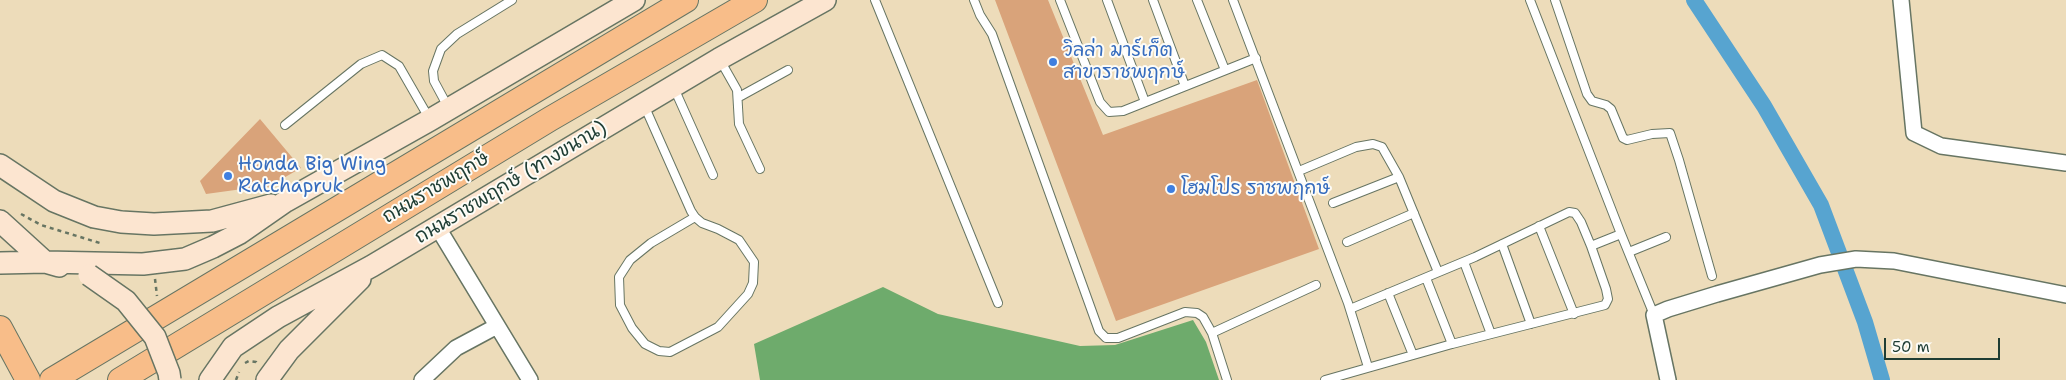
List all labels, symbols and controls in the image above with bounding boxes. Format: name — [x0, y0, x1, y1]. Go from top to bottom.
place label: วิลล่า มาร์เก็ต สาขาราชพฤกษ์ — [1063, 40, 1184, 84]
marker: วิลล่า มาร์เก็ต สาขาราชพฤกษ์ — [1047, 56, 1059, 68]
street label: ถนนราชพฤกษ์ (ทางขนาน) — [411, 117, 611, 249]
street label: ถนนราชพฤกษ์ — [379, 147, 493, 229]
place label: Honda Big Wing Ratchapruk — [238, 154, 386, 198]
marker: Honda Big Wing Ratchapruk — [222, 170, 234, 182]
place label: โฮมโปร ราชพฤกษ์ — [1181, 178, 1330, 200]
marker: โฮมโปร ราชพฤกษ์ — [1165, 183, 1177, 195]
scale bar — [1886, 328, 2002, 360]
text: 50 m — [1892, 337, 1930, 357]

